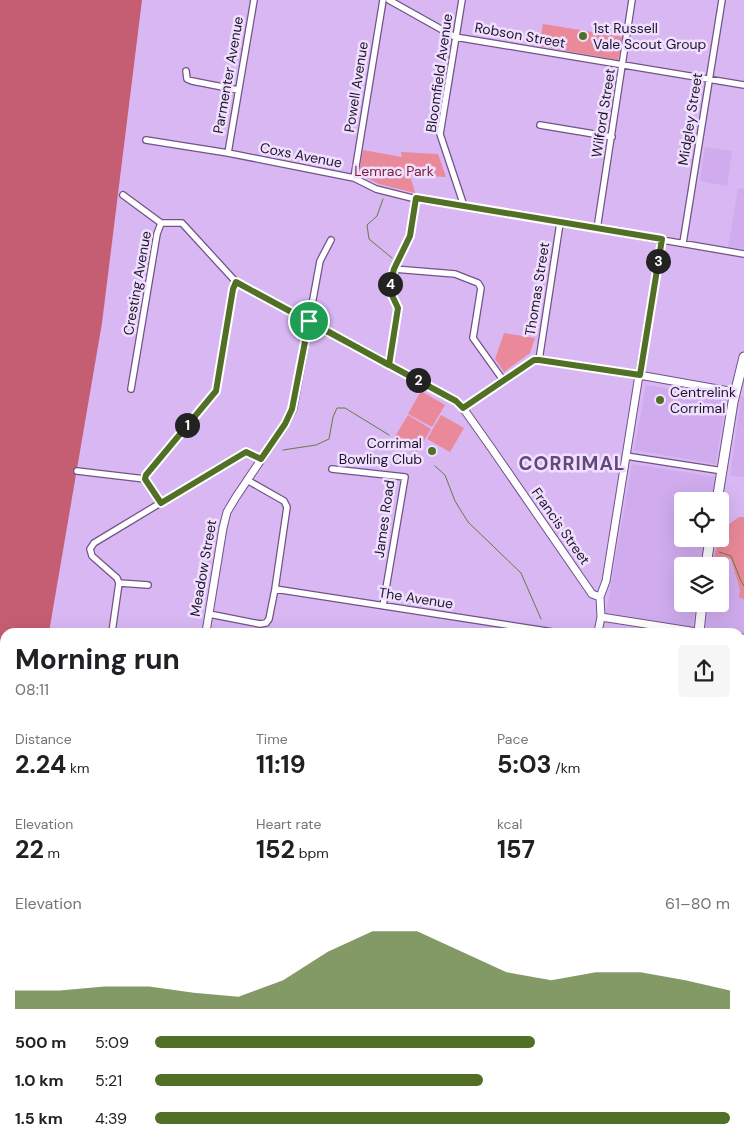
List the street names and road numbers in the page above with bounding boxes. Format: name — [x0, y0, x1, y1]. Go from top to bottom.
street label: Bloomfield Avenue — [422, 12, 456, 134]
street label: Parmenter Avenue — [209, 15, 247, 135]
street label: Robson Street — [473, 18, 567, 52]
street label: Powell Avenue — [340, 40, 372, 134]
street label: Wilford Street — [587, 67, 619, 159]
street label: Midgley Street — [674, 71, 706, 167]
street label: Coxs Avenue — [258, 138, 344, 172]
street label: Cresting Avenue — [119, 229, 155, 337]
street label: Thomas Street — [521, 241, 553, 337]
street label: James Road — [370, 479, 398, 559]
street label: Francis Street — [528, 484, 594, 568]
street label: Meadow Street — [186, 518, 220, 618]
street label: The Avenue — [377, 583, 455, 613]

